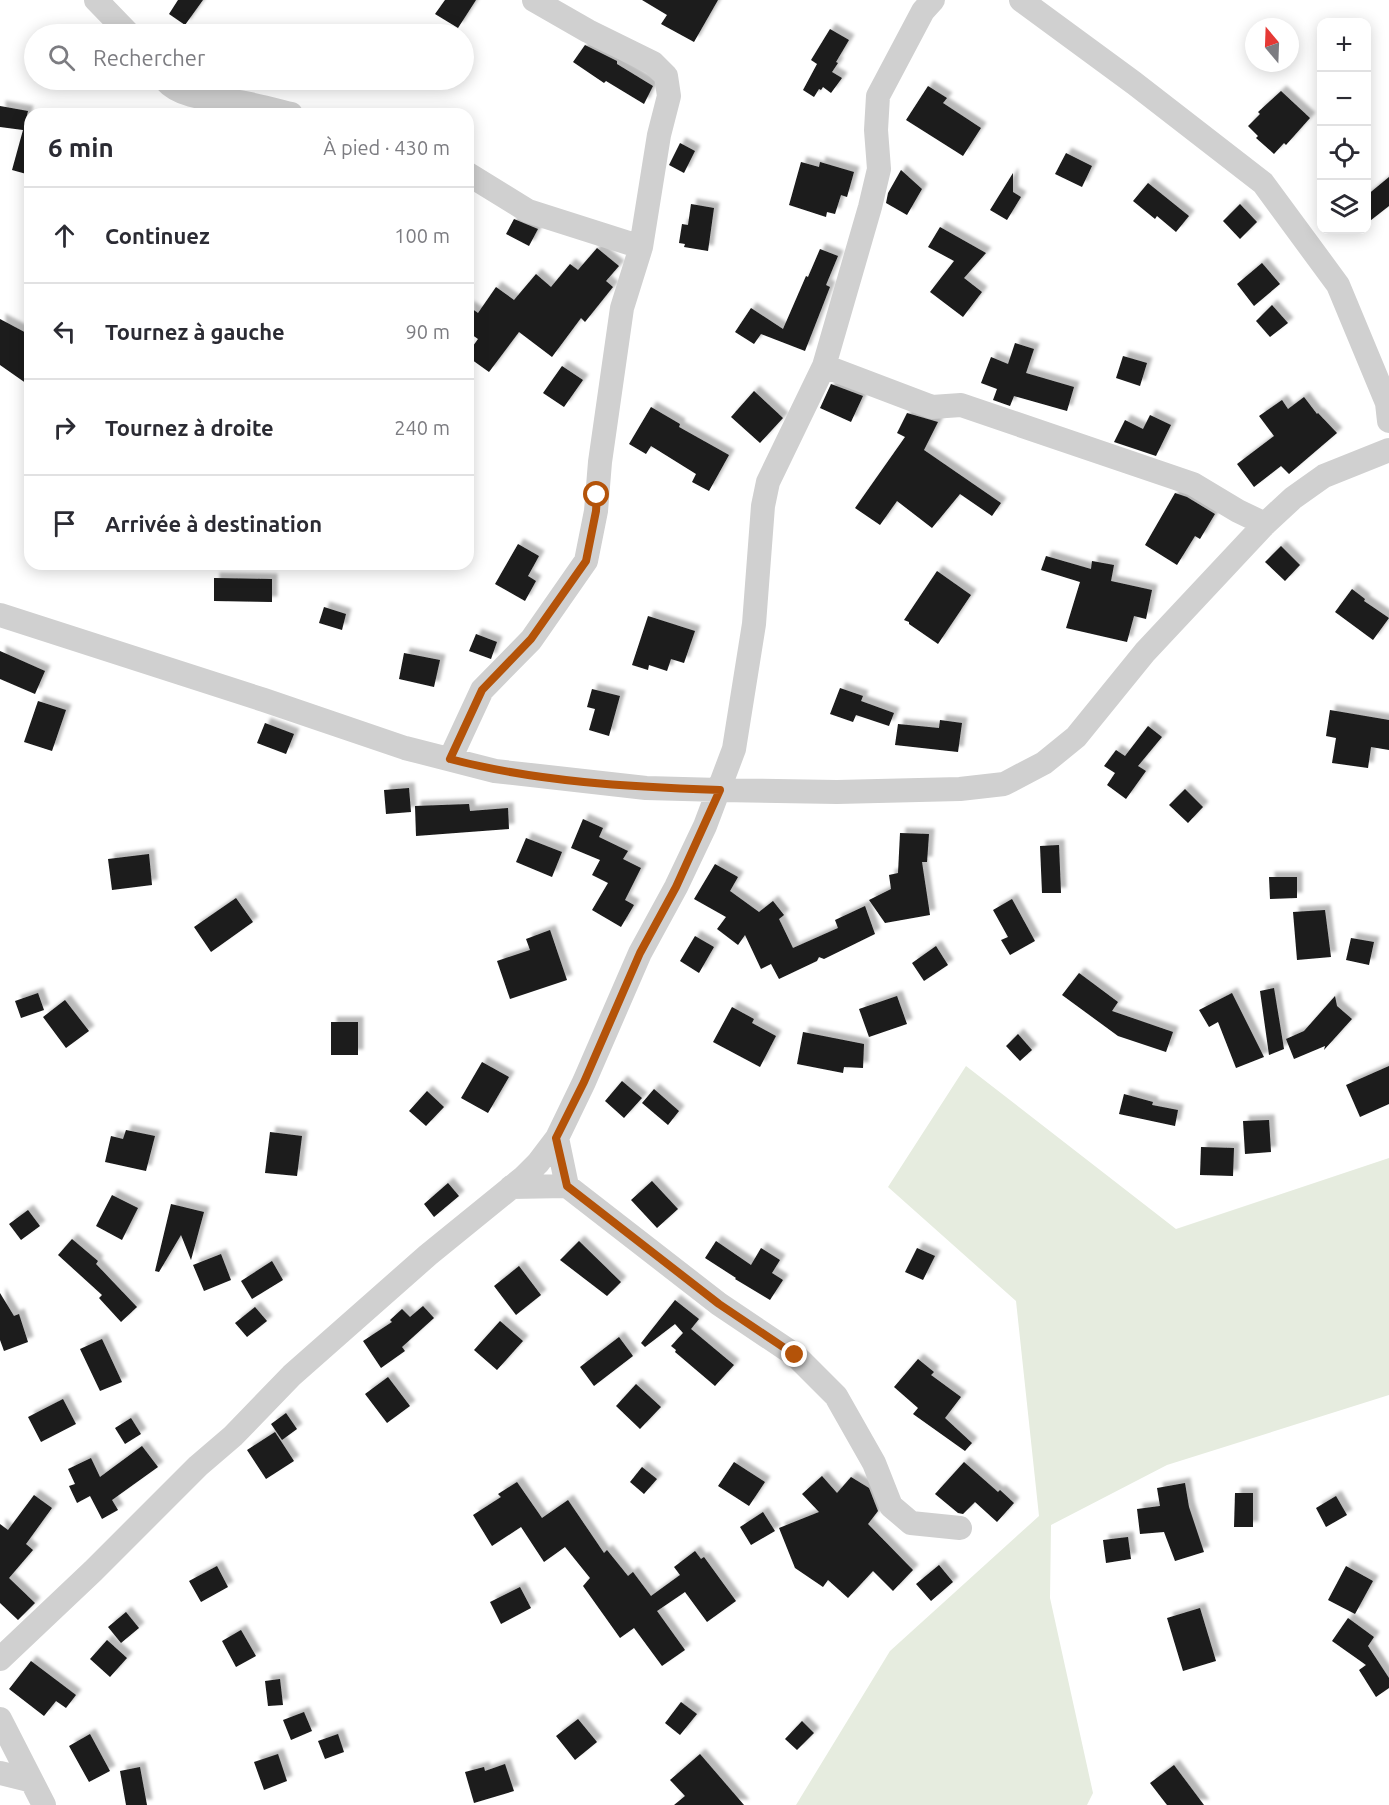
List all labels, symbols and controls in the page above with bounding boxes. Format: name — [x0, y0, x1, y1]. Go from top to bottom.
north arrow — [1245, 18, 1299, 72]
map controls — [1317, 18, 1371, 234]
button: + — [1317, 18, 1371, 72]
search box — [24, 24, 474, 90]
icon: search — [45, 41, 78, 74]
text: Rechercher — [93, 45, 205, 70]
button: − — [1317, 72, 1371, 126]
button: locate — [1317, 126, 1371, 180]
text: 6 min — [48, 133, 114, 162]
text: À pied · 430 m — [323, 136, 450, 159]
button: layers — [1317, 180, 1371, 234]
icon: ahead — [48, 219, 81, 252]
text: Continuez — [105, 223, 210, 248]
text: 100 m — [394, 224, 450, 247]
icon: left — [48, 315, 81, 348]
text: Tournez à gauche — [105, 319, 285, 344]
text: 90 m — [406, 320, 450, 343]
icon: right — [48, 411, 81, 444]
text: Tournez à droite — [105, 415, 274, 440]
text: 240 m — [394, 416, 450, 439]
route start — [583, 481, 609, 507]
icon: arrive — [48, 507, 81, 540]
text: Arrivée à destination — [105, 511, 322, 536]
route end — [781, 1341, 807, 1367]

